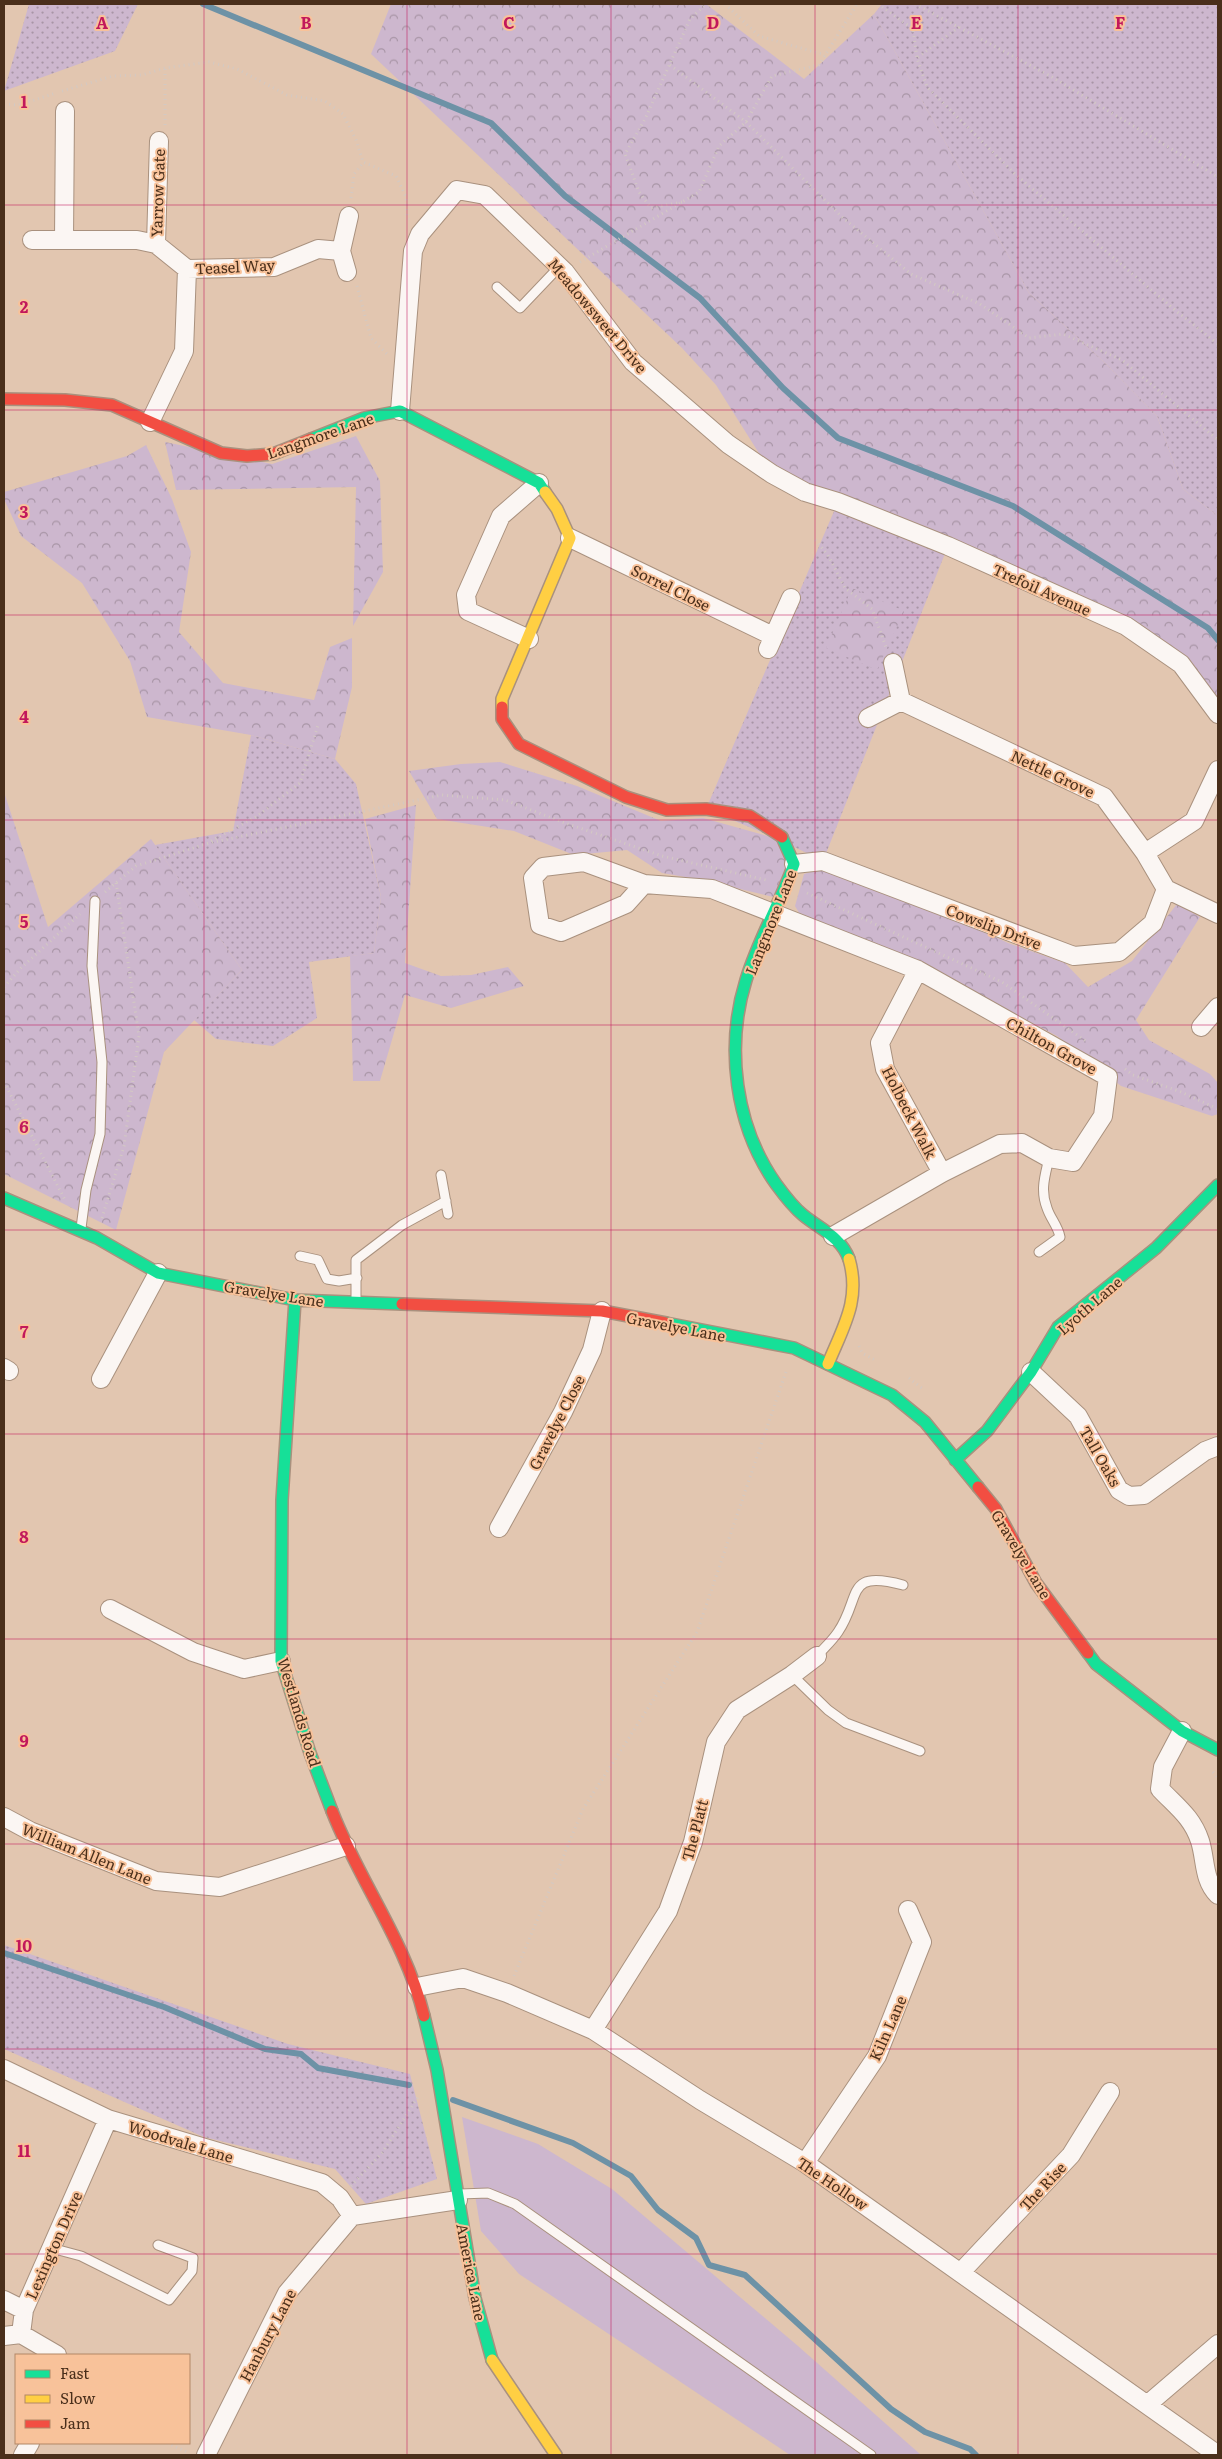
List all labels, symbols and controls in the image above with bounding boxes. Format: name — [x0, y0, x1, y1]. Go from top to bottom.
text: A — [96, 10, 108, 34]
text: B — [300, 10, 312, 34]
text: C — [503, 10, 515, 34]
text: D — [707, 10, 719, 34]
text: E — [911, 10, 922, 34]
text: F — [1115, 10, 1125, 34]
text: 1 — [21, 89, 28, 113]
street label: Yarrow Gate — [144, 148, 170, 238]
street label: Teasel Way — [194, 252, 276, 280]
street label: Meadowsweet Drive — [543, 252, 653, 378]
text: 2 — [20, 294, 29, 318]
street label: Langmore Lane — [263, 406, 377, 464]
text: 3 — [20, 499, 29, 523]
street label: Trefoil Avenue — [989, 557, 1095, 621]
street label: Sorrel Close — [628, 558, 715, 616]
text: 4 — [19, 704, 29, 728]
street label: Nettle Grove — [1007, 744, 1099, 803]
street label: Langmore Lane — [738, 866, 802, 978]
street label: Cowslip Drive — [943, 897, 1045, 955]
text: 5 — [20, 909, 29, 933]
street label: Chilton Grove — [1002, 1011, 1102, 1080]
street label: Holbeck Walk — [877, 1062, 944, 1163]
text: 6 — [19, 1114, 29, 1138]
street label: Lyoth Lane — [1051, 1270, 1127, 1340]
street label: Gravelye Lane — [223, 1274, 326, 1312]
street label: Gravelye Lane — [624, 1305, 728, 1347]
text: 7 — [20, 1319, 29, 1343]
street label: Gravelye Close — [522, 1370, 590, 1473]
street label: Tall Oaks — [1074, 1421, 1128, 1491]
street label: Gravelye Lane — [986, 1505, 1058, 1603]
text: 8 — [19, 1524, 29, 1548]
street label: Westlands Road — [272, 1654, 328, 1770]
text: 9 — [19, 1728, 29, 1752]
street label: The Platt — [675, 1797, 713, 1863]
street label: William Allen Lane — [19, 1816, 156, 1890]
text: 10 — [16, 1933, 32, 1957]
street label: Kiln Lane — [862, 1991, 912, 2064]
street label: Woodvale Lane — [126, 2114, 237, 2168]
text: 11 — [17, 2138, 31, 2162]
street label: The Hollow — [793, 2151, 873, 2215]
street label: The Rise — [1013, 2156, 1071, 2216]
street label: Lexington Drive — [19, 2187, 87, 2303]
street label: America Lane — [451, 2221, 493, 2323]
street label: Hanbury Lane — [233, 2284, 301, 2386]
legend — [15, 2354, 190, 2444]
text: Fast — [60, 2361, 89, 2384]
text: Slow — [60, 2386, 95, 2409]
text: Jam — [60, 2411, 91, 2434]

